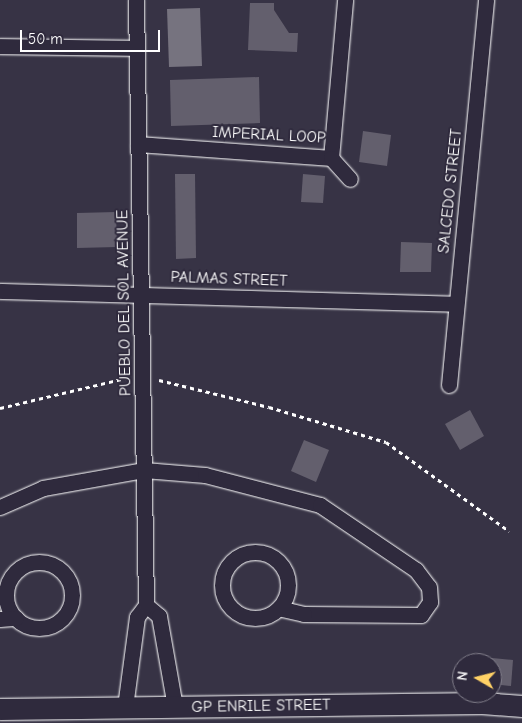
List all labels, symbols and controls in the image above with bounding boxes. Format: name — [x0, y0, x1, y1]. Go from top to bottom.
scale bar — [22, 20, 162, 52]
text: 50 m — [28, 30, 63, 48]
street label: IMPERIAL LOOP — [212, 122, 326, 148]
street label: SALCEDO STREET — [434, 128, 466, 254]
street label: PUEBLO DEL SOL AVENUE — [113, 210, 135, 396]
street label: PALMAS STREET — [170, 267, 288, 291]
north arrow — [452, 653, 502, 703]
text: N — [454, 670, 472, 682]
street label: GP ENRILE STREET — [191, 695, 331, 717]

